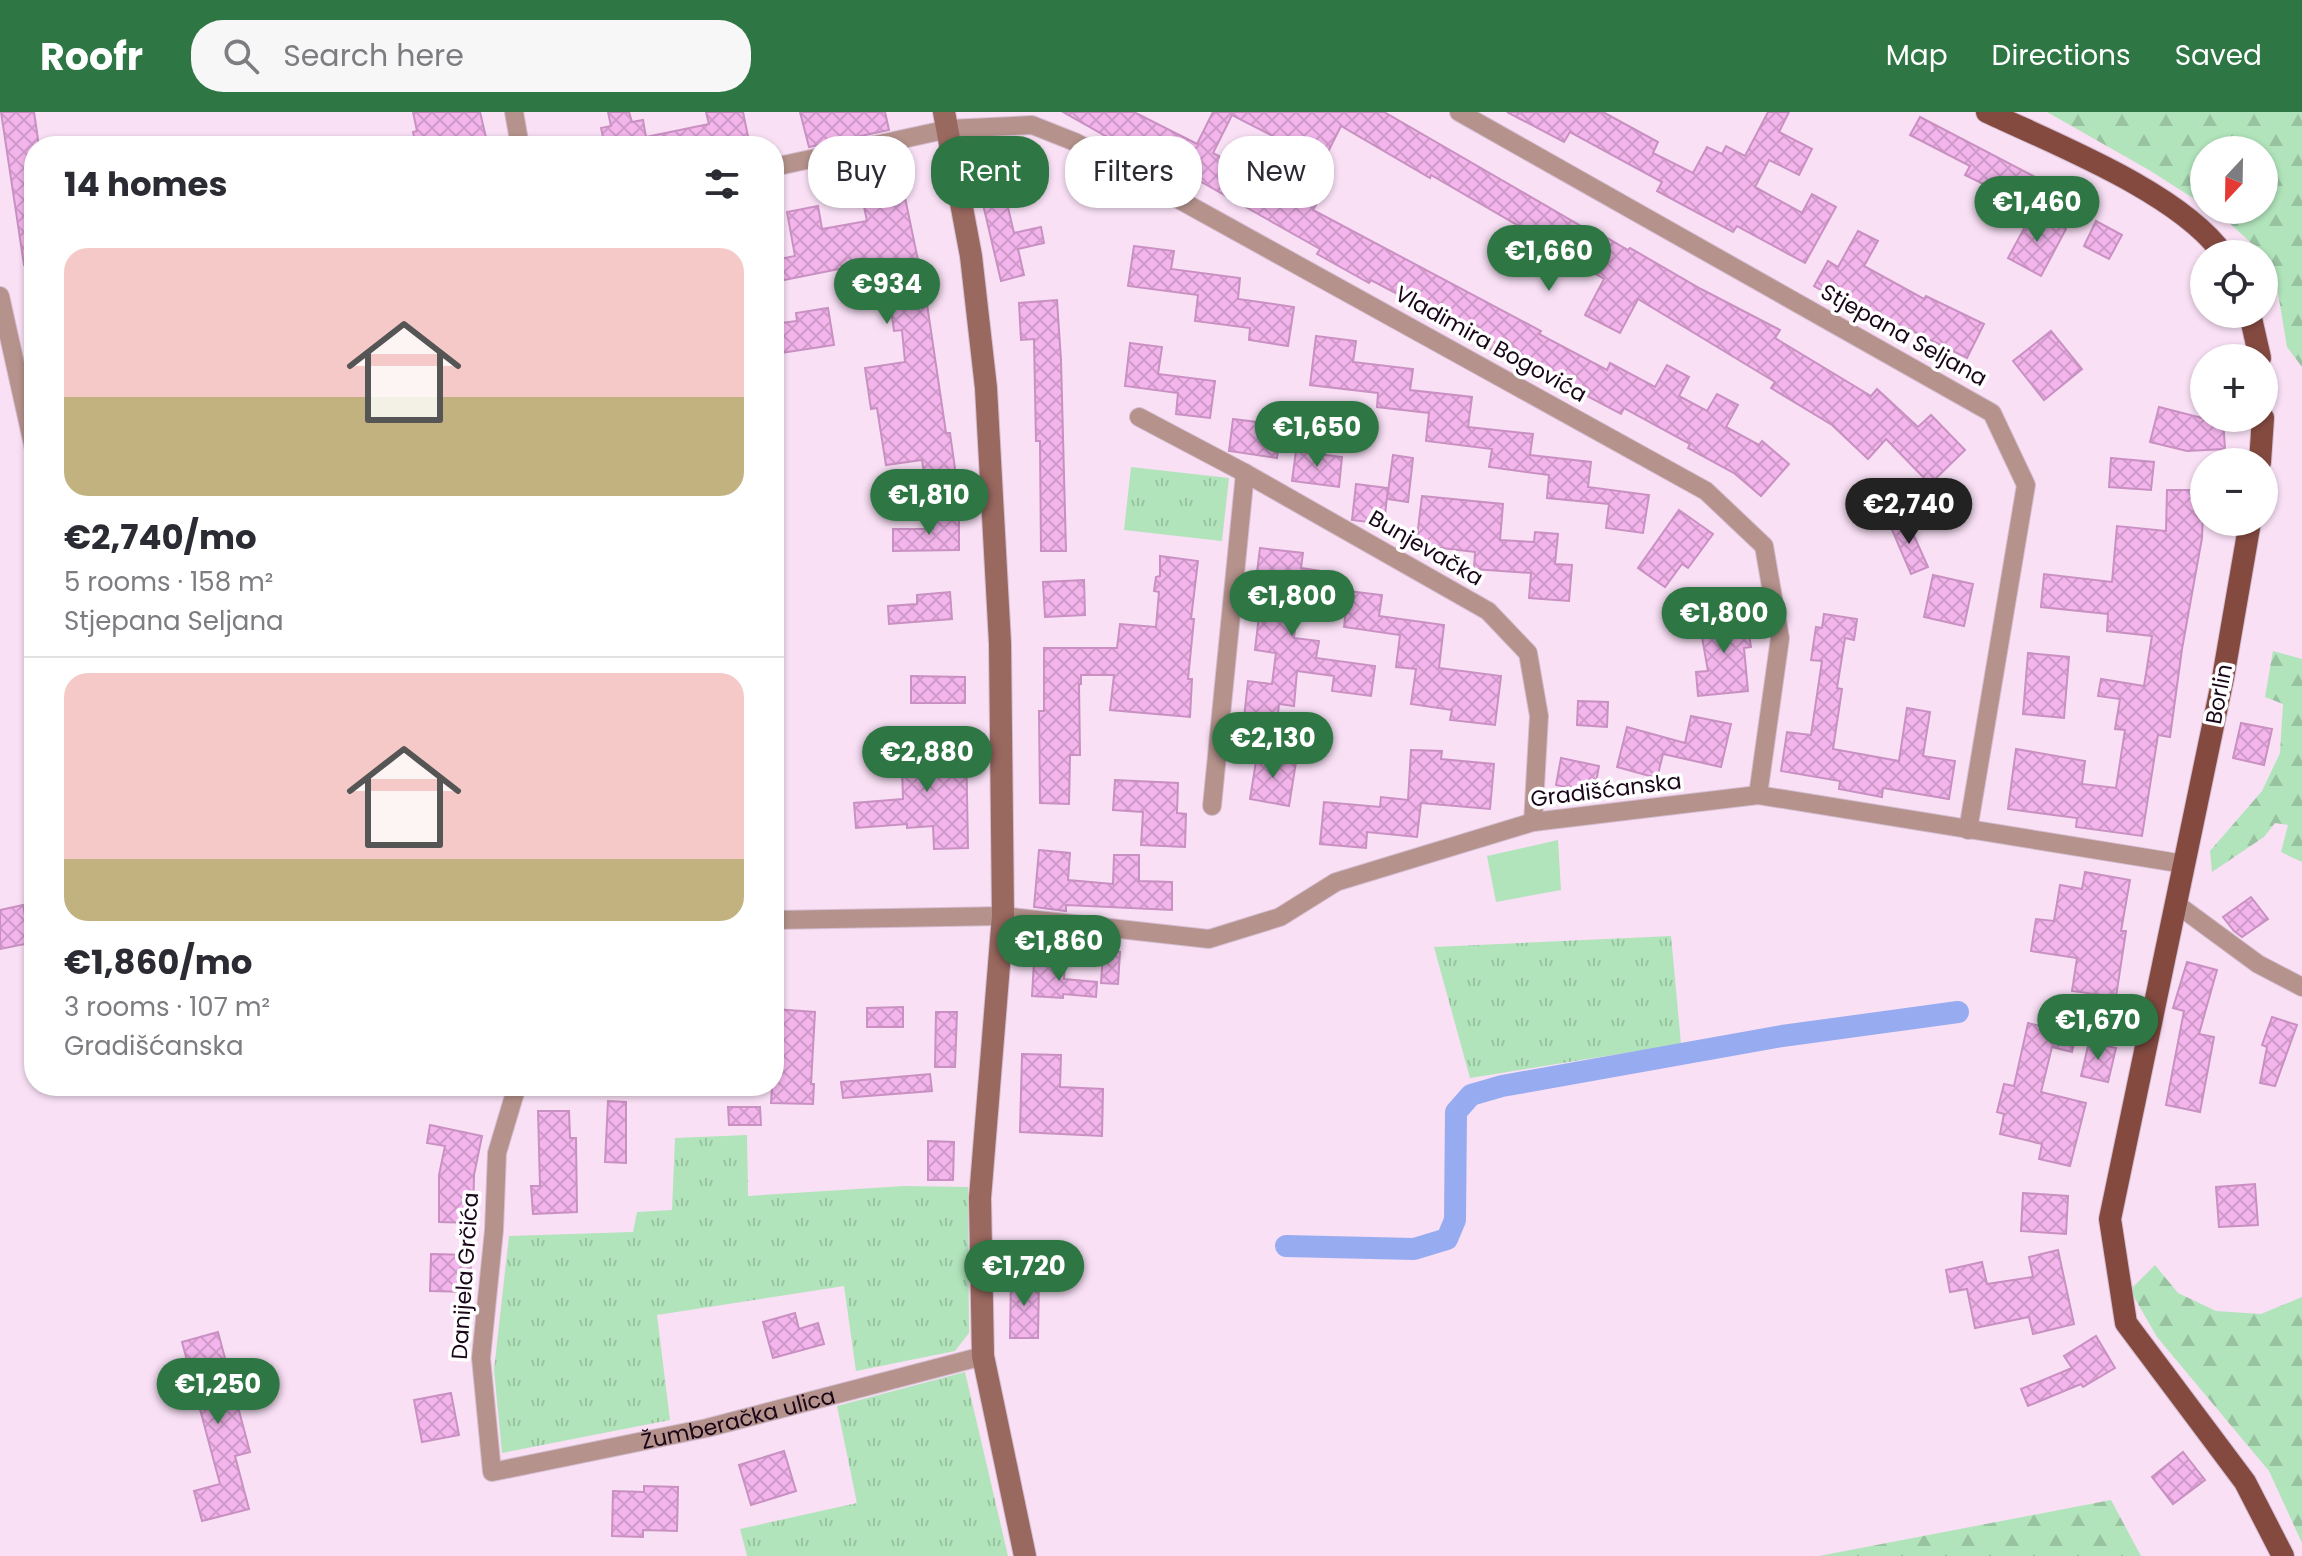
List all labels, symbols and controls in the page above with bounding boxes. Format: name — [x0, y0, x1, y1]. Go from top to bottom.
search box — [191, 20, 751, 92]
text: Roofr — [40, 30, 143, 83]
icon: search — [219, 34, 263, 78]
text: Search here — [283, 34, 464, 77]
text: Map — [1886, 36, 1948, 75]
text: Directions — [1992, 36, 2131, 75]
text: Saved — [2175, 36, 2262, 75]
chip: Buy — [808, 136, 915, 208]
chip: Rent — [931, 136, 1049, 208]
chip: Filters — [1065, 136, 1202, 208]
chip: New — [1218, 136, 1334, 208]
north arrow — [2190, 136, 2278, 224]
map controls — [2190, 136, 2278, 536]
text: 14 homes — [64, 160, 228, 208]
icon: filters — [700, 162, 744, 206]
pin: €1,460 — [1972, 176, 2102, 244]
text: €1,460 — [1992, 184, 2082, 220]
pin: €1,660 — [1484, 225, 1614, 293]
text: €1,660 — [1505, 233, 1593, 269]
button: locate — [2190, 240, 2278, 328]
pin: €934 — [840, 258, 934, 326]
text: €934 — [852, 266, 922, 302]
street label: Stjepana Seljana — [1815, 276, 1993, 394]
street label: Vladimira Bogovića — [1389, 278, 1593, 410]
icon: home — [332, 300, 476, 444]
button: + — [2190, 344, 2278, 432]
pin: €1,650 — [1252, 401, 1382, 469]
text: €1,650 — [1273, 409, 1361, 445]
button: − — [2190, 448, 2278, 536]
pin: €1,810 — [864, 469, 994, 537]
text: €1,810 — [888, 477, 970, 513]
pin: €2,740 — [1844, 478, 1974, 546]
text: €2,740 — [1863, 486, 1955, 522]
street label: Bunjevačka — [1363, 503, 1489, 593]
text: €2,740/mo — [64, 513, 257, 561]
text: 5 rooms · 158 m² — [64, 564, 273, 600]
pin: €1,800 — [1227, 570, 1357, 638]
text: €1,800 — [1248, 578, 1336, 614]
pin: €1,800 — [1659, 587, 1789, 655]
text: €1,800 — [1680, 595, 1768, 631]
text: Stjepana Seljana — [64, 603, 284, 639]
street label: Borlin — [2198, 661, 2240, 727]
pin: €2,130 — [1208, 712, 1338, 780]
text: €2,130 — [1230, 720, 1316, 756]
icon: home — [332, 725, 476, 869]
pin: €2,880 — [862, 726, 992, 794]
text: €2,880 — [880, 734, 974, 770]
street label: Gradišćanska — [1529, 765, 1683, 815]
pin: €1,860 — [994, 915, 1124, 983]
text: €1,860 — [1015, 923, 1103, 959]
text: €1,860/mo — [64, 938, 253, 986]
text: 3 rooms · 107 m² — [64, 989, 270, 1025]
pin: €1,670 — [2033, 994, 2163, 1062]
text: €1,670 — [2055, 1002, 2141, 1038]
text: Gradišćanska — [64, 1028, 244, 1064]
street label: Danijela Grčića — [444, 1191, 486, 1361]
pin: €1,720 — [959, 1240, 1089, 1308]
text: €1,720 — [982, 1248, 1066, 1284]
pin: €1,250 — [153, 1358, 283, 1426]
text: €1,250 — [175, 1366, 261, 1402]
street label: Žumberačka ulica — [638, 1380, 838, 1457]

